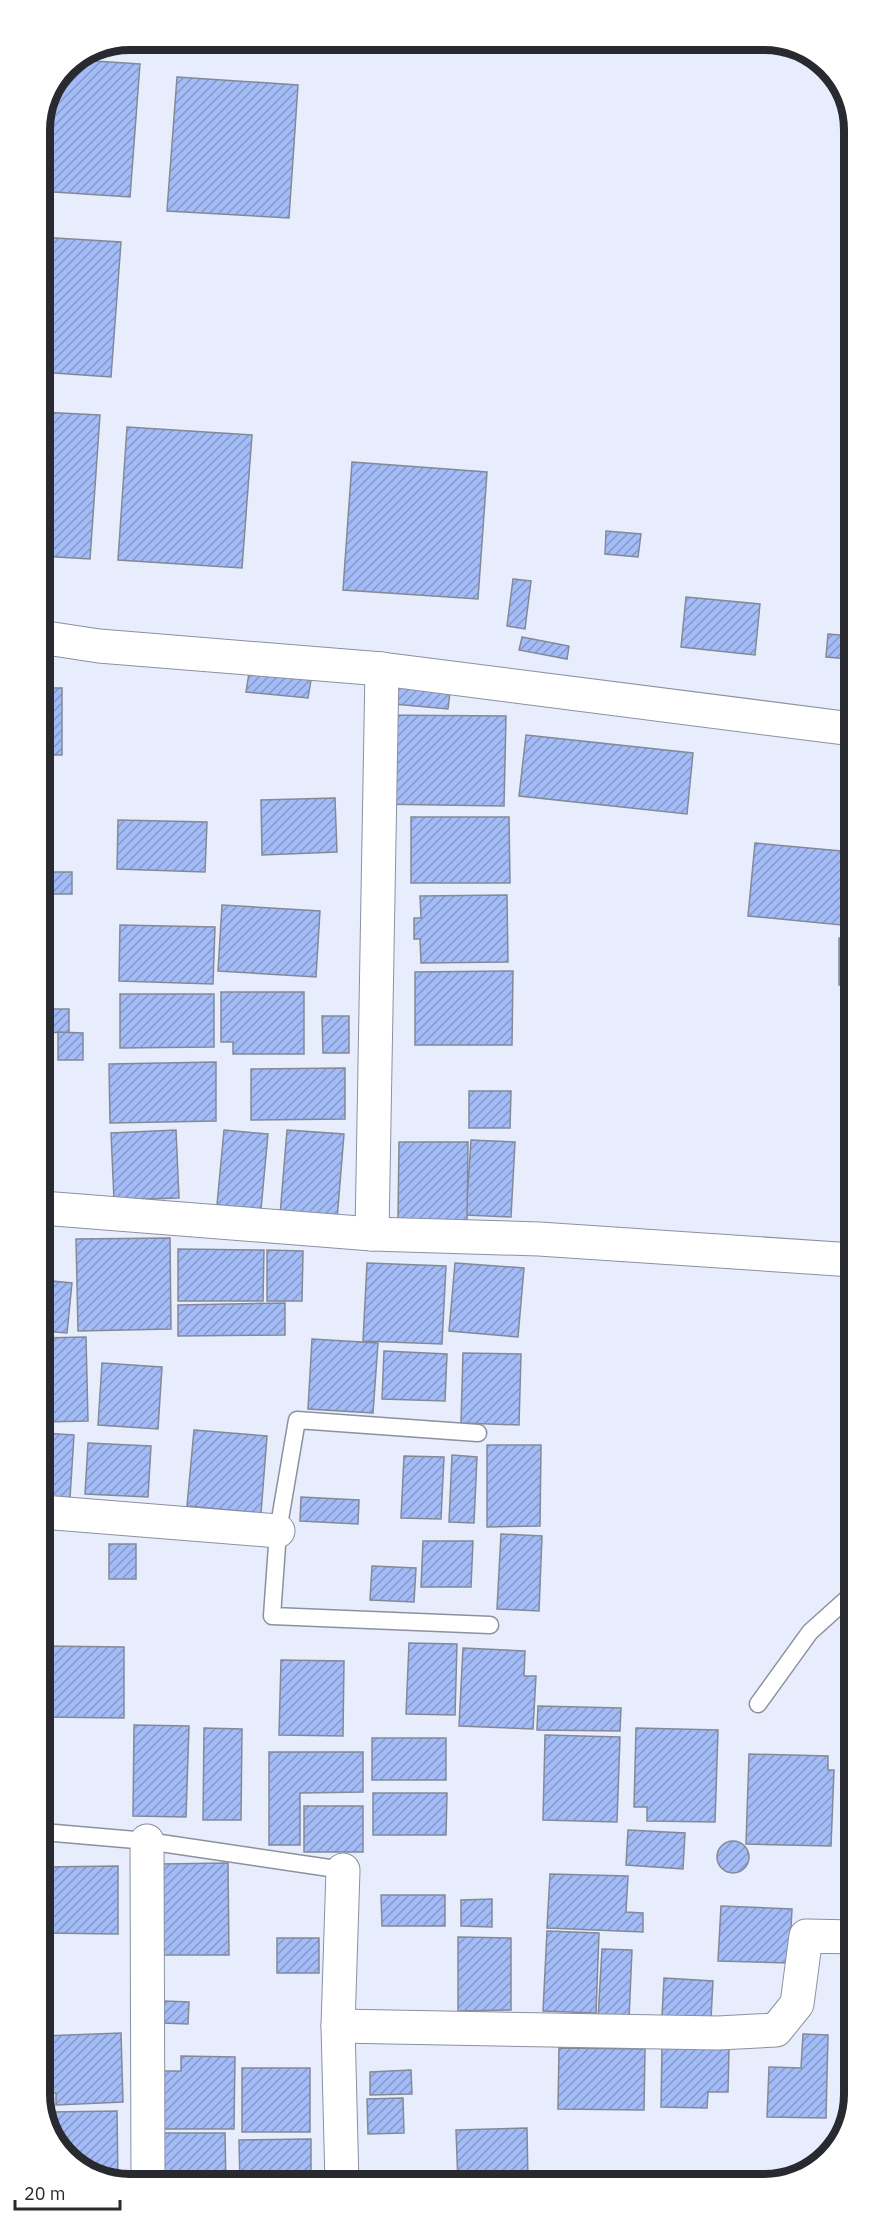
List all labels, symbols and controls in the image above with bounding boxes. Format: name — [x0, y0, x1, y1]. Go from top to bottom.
scale bar — [15, 2173, 120, 2211]
text: 20 m — [24, 2182, 66, 2205]

